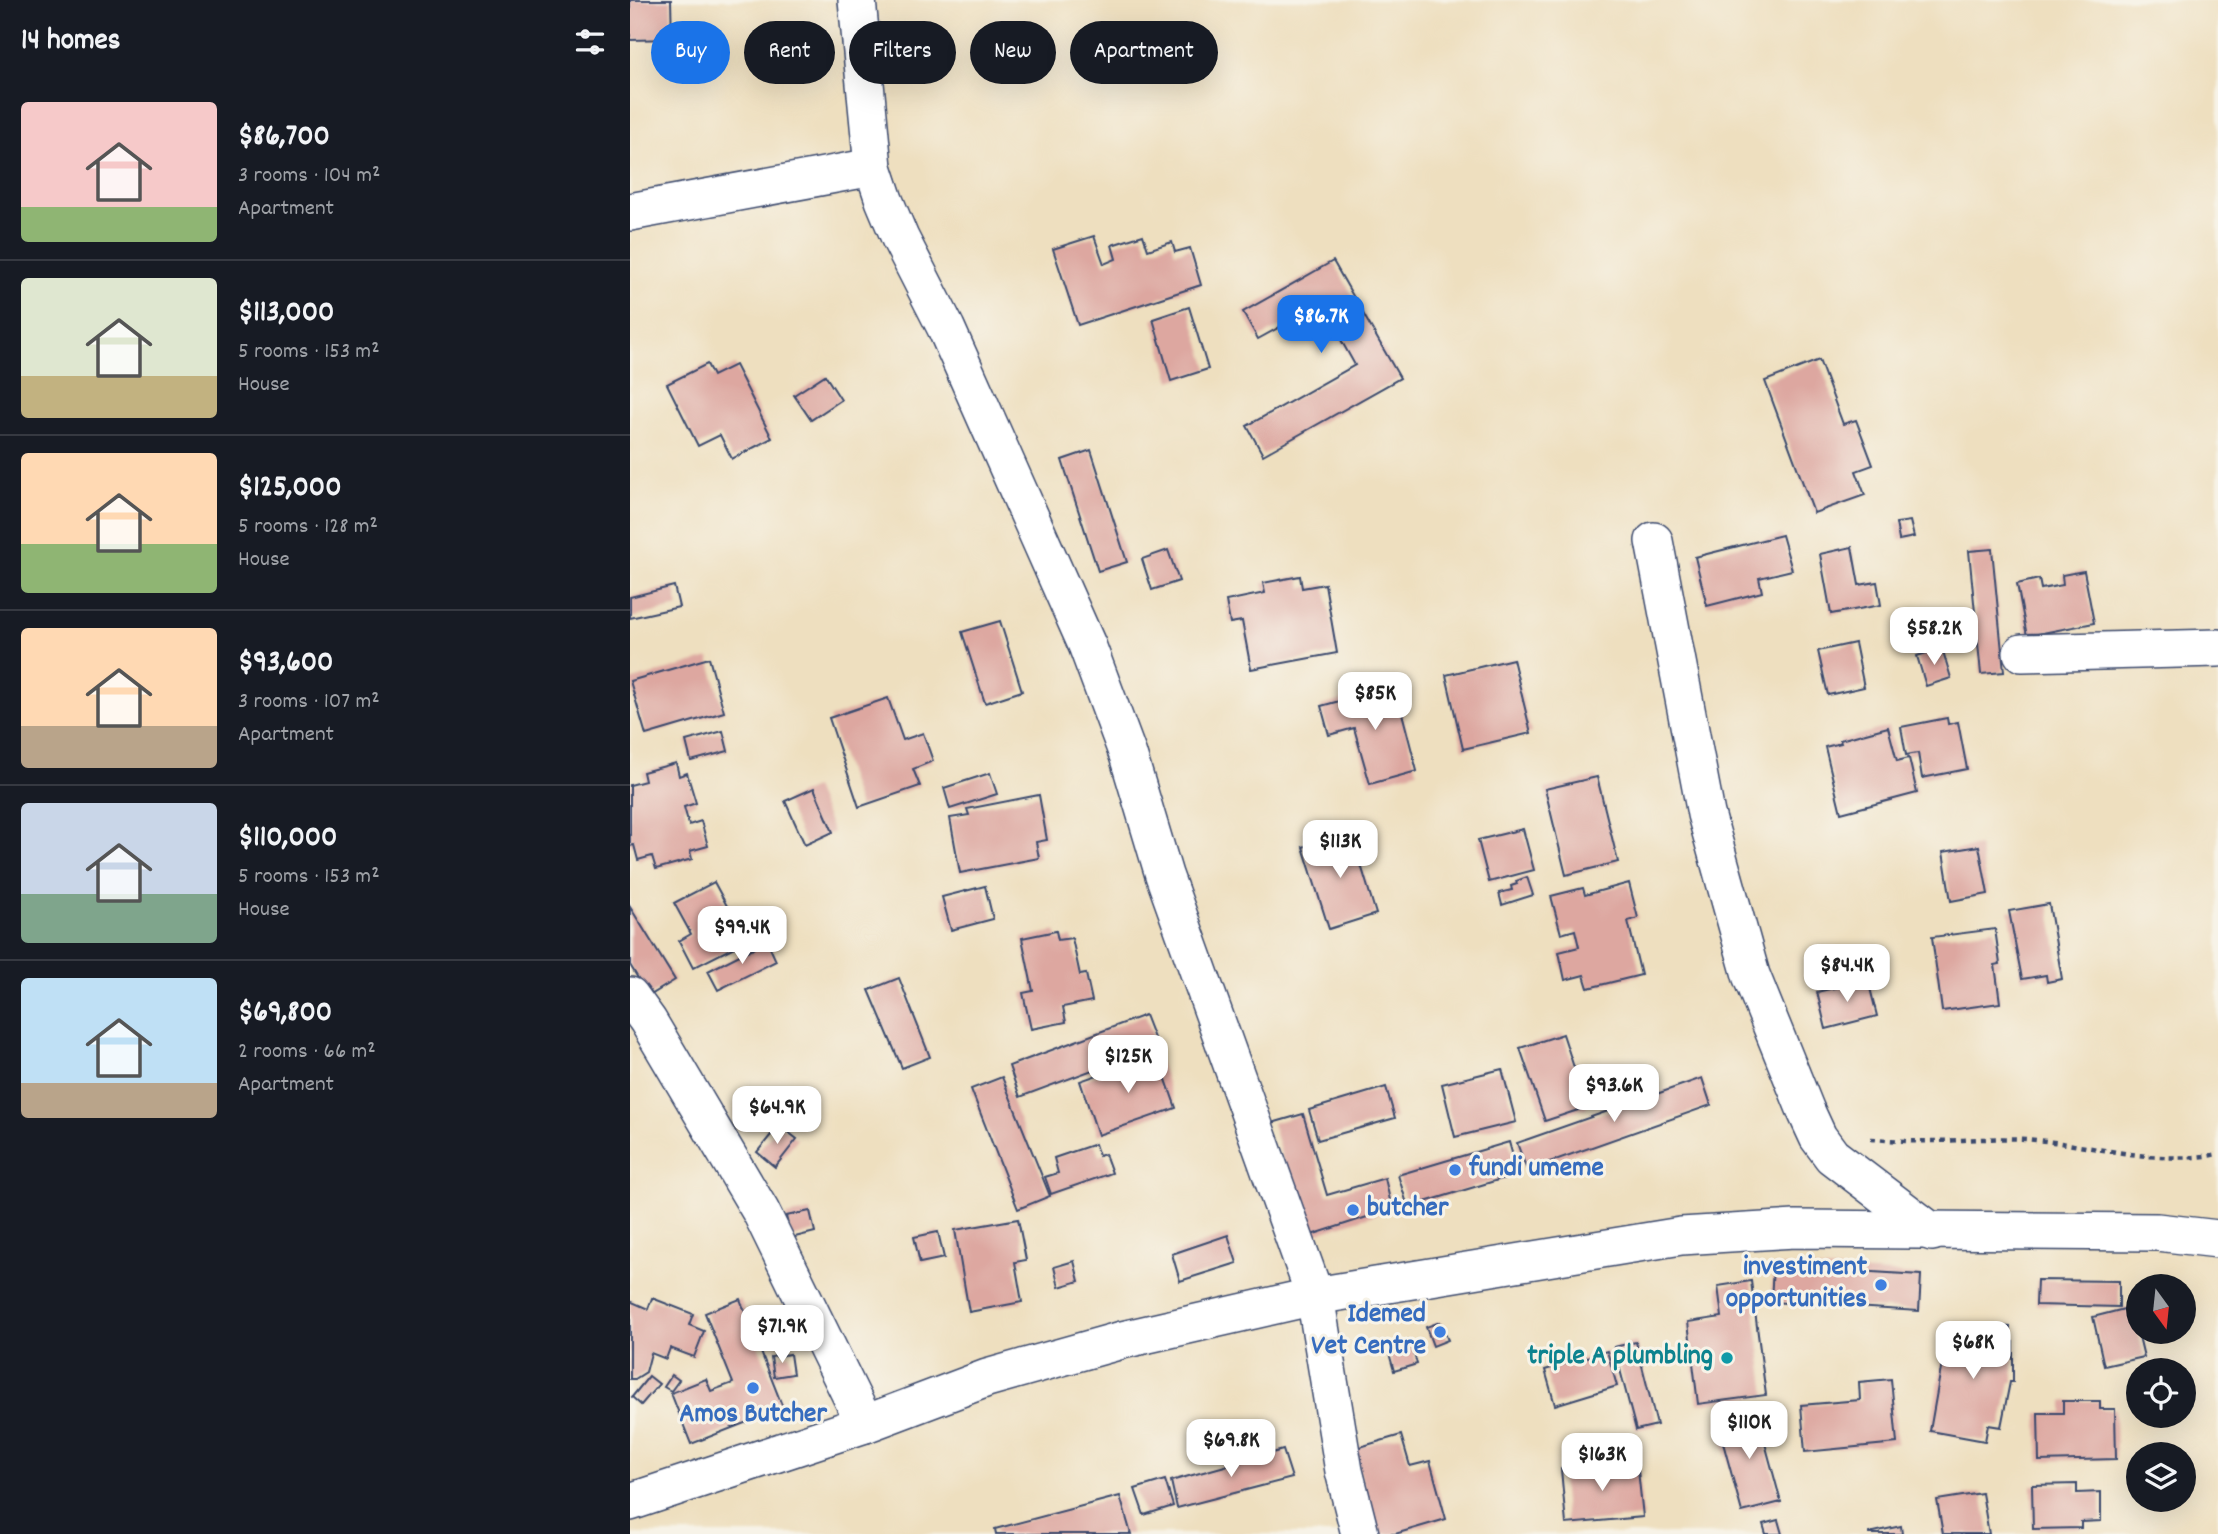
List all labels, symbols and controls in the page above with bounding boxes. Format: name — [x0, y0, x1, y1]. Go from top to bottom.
text: 14 homes — [21, 21, 120, 64]
chip: Buy — [651, 21, 730, 84]
chip: Rent — [744, 21, 835, 84]
chip: Filters — [849, 21, 956, 84]
chip: New — [970, 21, 1056, 84]
chip: Apartment — [1070, 21, 1218, 84]
icon: filters — [571, 23, 609, 61]
text: $86,700 — [238, 117, 330, 160]
icon: home — [77, 130, 161, 214]
text: 3 rooms · 104 m² — [238, 160, 380, 193]
text: Apartment — [238, 193, 334, 226]
text: $113,000 — [238, 293, 334, 336]
pin: $86.7K — [1264, 296, 1378, 355]
text: $86.7K — [1293, 301, 1349, 334]
icon: home — [77, 306, 161, 390]
text: 5 rooms · 153 m² — [238, 336, 380, 369]
text: House — [238, 369, 290, 402]
text: $125,000 — [238, 468, 342, 511]
icon: home — [77, 481, 161, 565]
text: 5 rooms · 128 m² — [238, 511, 378, 544]
text: House — [238, 544, 290, 577]
pin: $58.2K — [1877, 608, 1991, 667]
text: $58.2K — [1906, 613, 1962, 646]
text: $93,600 — [238, 643, 333, 686]
icon: home — [77, 656, 161, 740]
pin: $85K — [1334, 672, 1416, 732]
text: $85K — [1354, 678, 1396, 711]
text: 3 rooms · 107 m² — [238, 686, 380, 719]
text: Apartment — [238, 719, 334, 752]
text: $110,000 — [238, 818, 337, 861]
pin: $113K — [1291, 820, 1389, 880]
text: $113K — [1319, 826, 1361, 859]
icon: home — [77, 831, 161, 915]
text: 5 rooms · 153 m² — [238, 861, 380, 894]
text: House — [238, 894, 290, 927]
pin: $99.4K — [685, 906, 799, 966]
text: $99.4K — [714, 912, 770, 945]
pin: $84.4K — [1790, 944, 1904, 1004]
text: $84.4K — [1820, 950, 1874, 983]
text: $69,800 — [238, 993, 332, 1036]
icon: home — [77, 1006, 161, 1090]
text: 2 rooms · 66 m² — [238, 1036, 376, 1069]
pin: $125K — [1079, 1036, 1177, 1095]
text: $125K — [1104, 1041, 1152, 1074]
pin: $93.6K — [1557, 1064, 1671, 1124]
text: Apartment — [238, 1069, 334, 1102]
text: $93.6K — [1585, 1070, 1643, 1103]
pin: $64.9K — [720, 1086, 834, 1146]
text: $64.9K — [748, 1092, 806, 1125]
place label: fundi umeme — [1468, 1150, 1604, 1190]
marker: fundi umeme — [1447, 1162, 1463, 1178]
place label: butcher — [1367, 1190, 1449, 1230]
marker: butcher — [1345, 1202, 1361, 1218]
place label: investiment opportunities — [1726, 1249, 1868, 1321]
north arrow — [2126, 1274, 2196, 1344]
map controls — [2126, 1274, 2196, 1512]
marker: investiment opportunities — [1873, 1277, 1889, 1293]
place label: Idemed Vet Centre — [1311, 1296, 1426, 1368]
pin: $71.9K — [725, 1306, 839, 1365]
text: $71.9K — [757, 1311, 807, 1344]
pin: $68K — [1932, 1322, 2014, 1381]
marker: Idemed Vet Centre — [1432, 1324, 1448, 1340]
text: $68K — [1952, 1327, 1994, 1360]
place label: triple A plumbling — [1527, 1338, 1713, 1378]
marker: triple A plumbling — [1719, 1350, 1735, 1366]
button: locate — [2126, 1358, 2196, 1428]
marker: Amos Butcher — [745, 1380, 761, 1396]
place label: Amos Butcher — [679, 1396, 827, 1436]
pin: $110K — [1700, 1402, 1798, 1461]
text: $110K — [1727, 1407, 1771, 1440]
pin: $69.8K — [1174, 1420, 1288, 1479]
text: $69.8K — [1202, 1425, 1260, 1458]
pin: $163K — [1553, 1434, 1651, 1493]
text: $163K — [1578, 1439, 1626, 1472]
button: layers — [2126, 1442, 2196, 1512]

